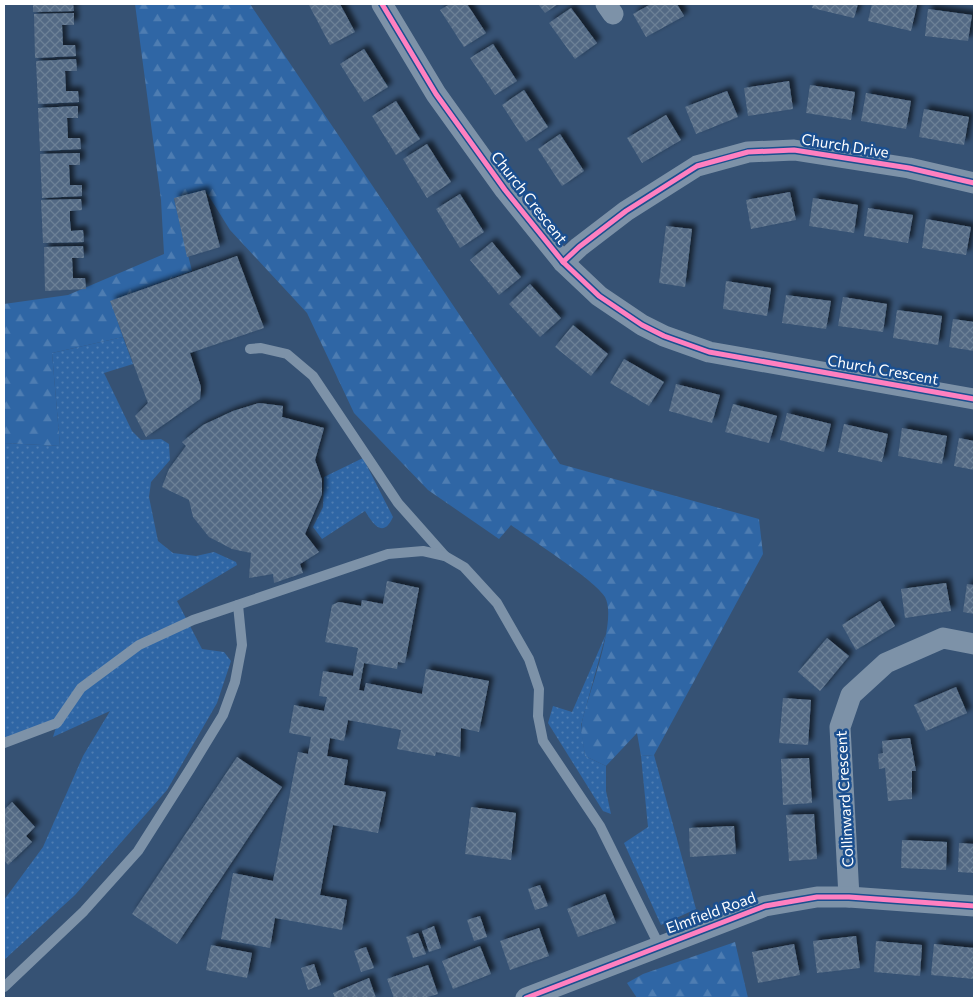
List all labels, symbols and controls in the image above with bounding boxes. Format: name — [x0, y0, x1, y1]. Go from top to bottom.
street label: Church Drive — [800, 129, 890, 161]
street label: Church Crescent — [488, 147, 572, 247]
street label: Church Crescent — [826, 350, 940, 388]
street label: Collinward Crescent — [831, 730, 857, 868]
street label: Elmfield Road — [663, 888, 758, 937]

